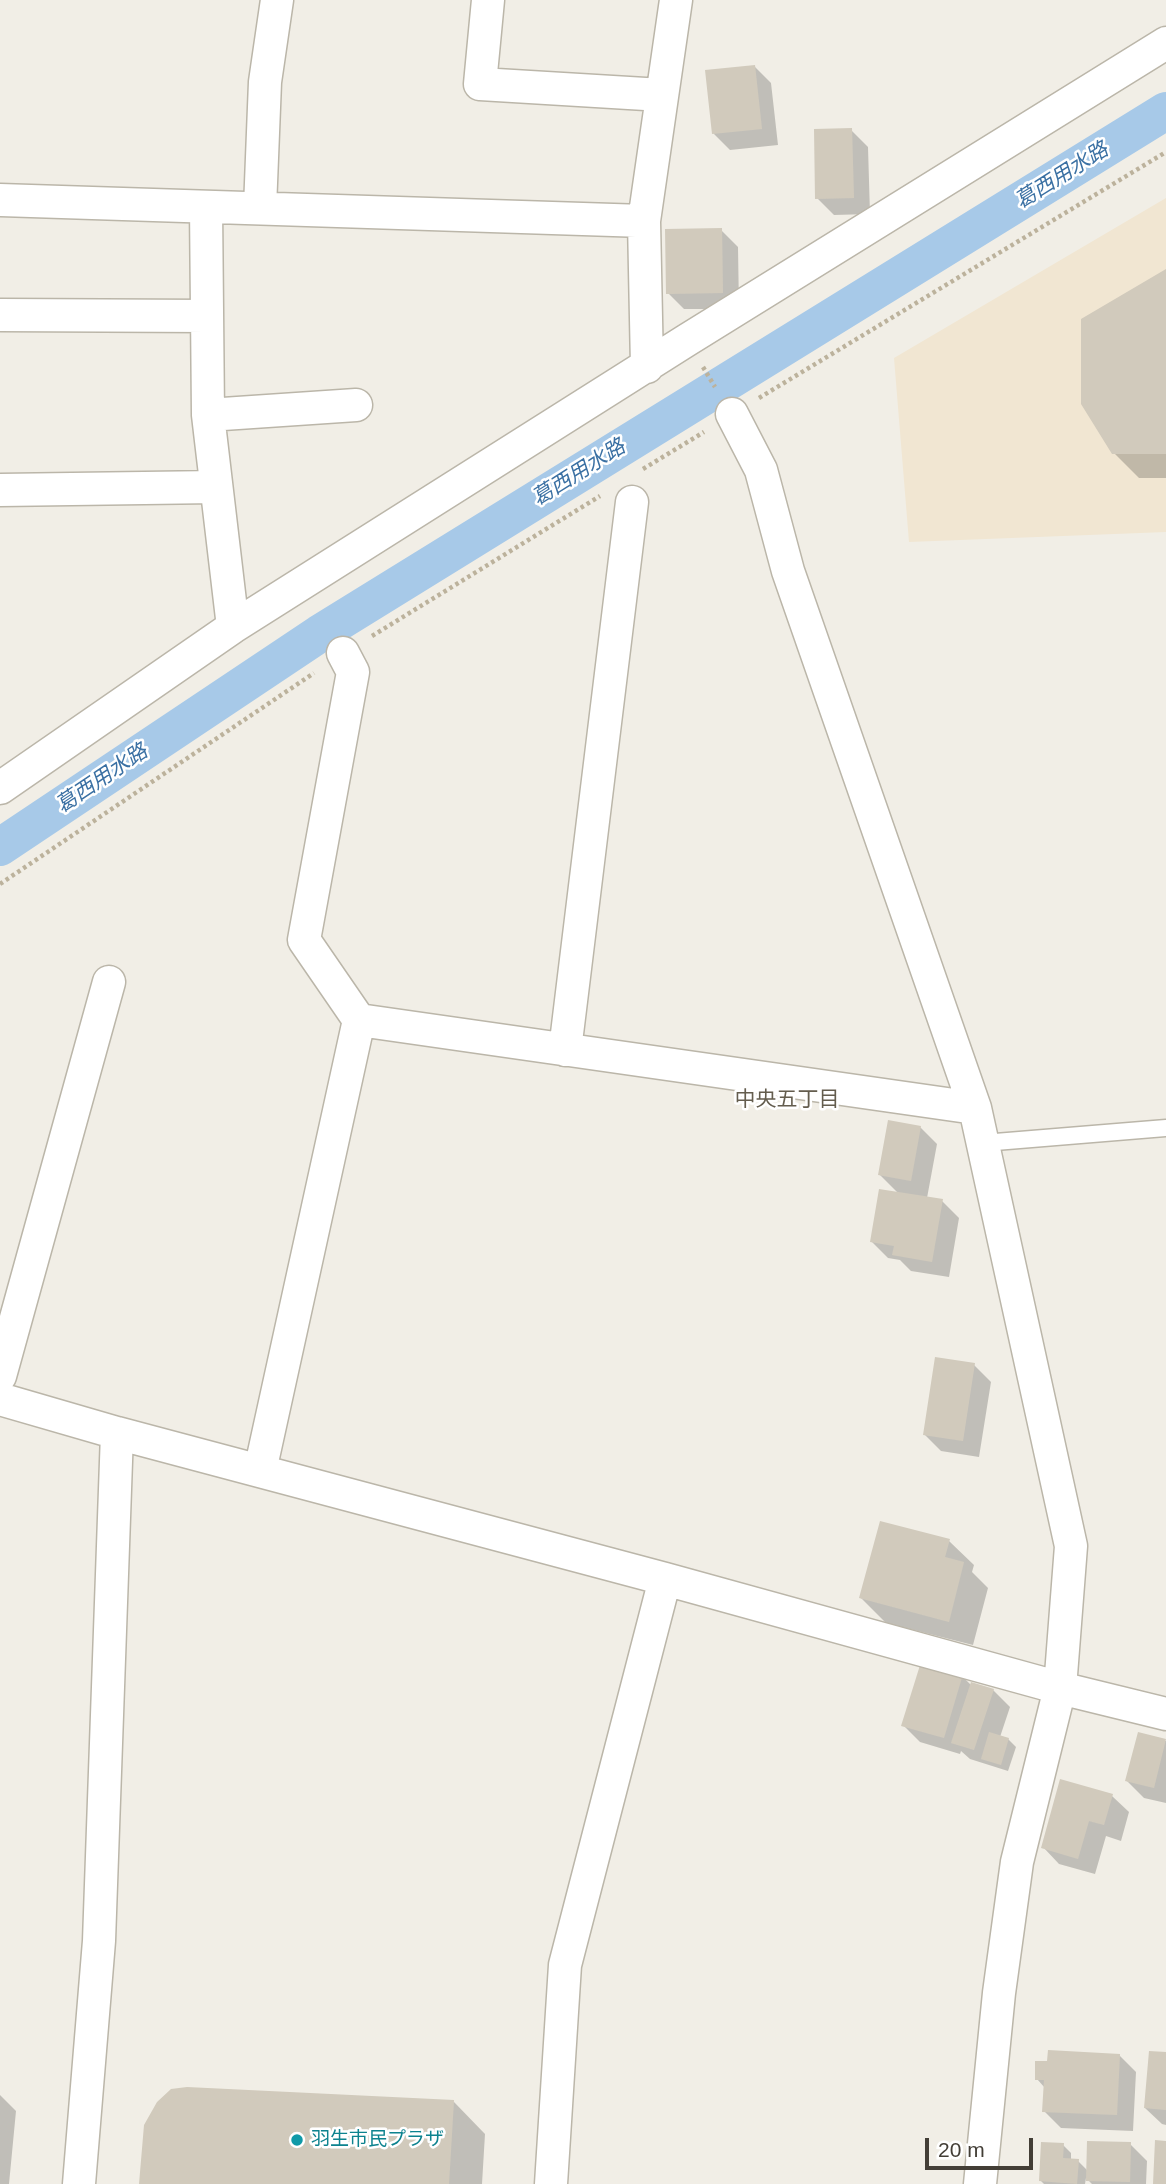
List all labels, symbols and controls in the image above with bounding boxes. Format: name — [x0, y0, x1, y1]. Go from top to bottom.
water label: 葛西用水路 — [1011, 137, 1113, 215]
water label: 葛西用水路 — [528, 434, 630, 512]
water label: 葛西用水路 — [51, 739, 153, 819]
district label: 中央五丁目 — [735, 1087, 839, 1113]
scale bar — [928, 2124, 1036, 2168]
place label: 羽生市民プラザ — [311, 2129, 444, 2151]
marker: 羽生市民プラザ — [289, 2132, 305, 2148]
text: 20 m — [938, 2138, 985, 2161]

